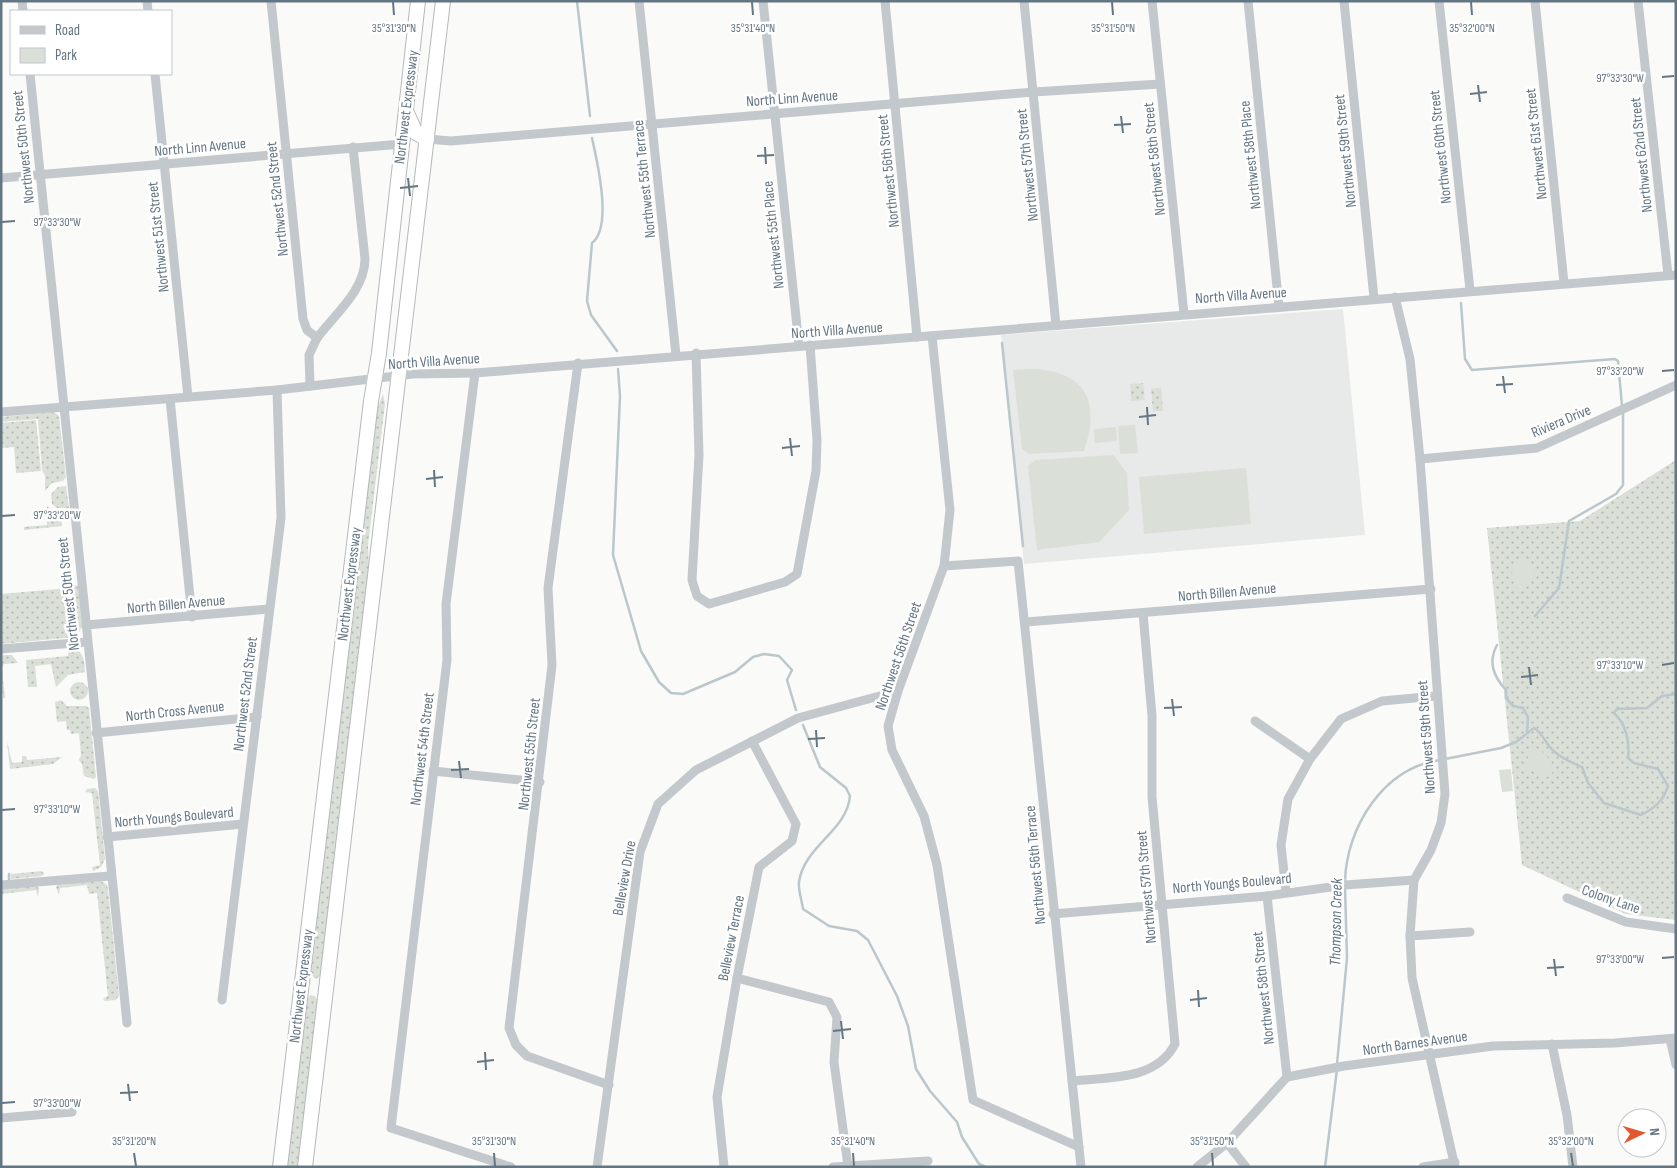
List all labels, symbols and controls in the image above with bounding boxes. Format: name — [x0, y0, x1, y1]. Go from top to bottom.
legend — [10, 10, 172, 75]
text: Road — [55, 21, 80, 40]
text: 35°31'30"N — [372, 21, 416, 36]
text: 35°31'40"N — [731, 21, 775, 36]
text: 35°31'50"N — [1091, 21, 1135, 36]
text: 35°32'00"N — [1449, 21, 1495, 36]
text: Park — [55, 46, 77, 65]
street label: Northwest Expressway — [390, 49, 423, 165]
text: 97°33'30"W — [1596, 71, 1644, 86]
street label: North Linn Avenue — [745, 86, 839, 111]
street label: Northwest 61st Street — [1521, 87, 1552, 201]
street label: Northwest 50th Street — [8, 89, 39, 205]
street label: Northwest 60th Street — [1425, 89, 1456, 205]
street label: Northwest 59th Street — [1330, 93, 1361, 209]
street label: Northwest 62nd Street — [1626, 96, 1657, 213]
street label: Northwest 58th Place — [1235, 100, 1266, 210]
street label: Northwest 58th Street — [1139, 101, 1170, 216]
street label: Northwest 57th Street — [1012, 107, 1043, 222]
street label: Northwest 56th Street — [873, 113, 904, 228]
street label: Northwest 55th Terrace — [629, 119, 660, 239]
street label: North Linn Avenue — [153, 134, 247, 161]
street label: Northwest 52nd Street — [262, 140, 293, 257]
street label: Northwest 51st Street — [143, 180, 174, 293]
street label: Northwest 55th Place — [758, 180, 789, 290]
text: 97°33'30"W — [33, 215, 81, 230]
street label: North Villa Avenue — [1195, 283, 1287, 308]
street label: North Villa Avenue — [791, 318, 883, 343]
street label: North Villa Avenue — [388, 349, 480, 374]
text: 97°33'20"W — [1596, 364, 1644, 379]
street label: Riviera Drive — [1529, 400, 1594, 442]
text: 97°33'20"W — [33, 508, 81, 523]
street label: Northwest Expressway — [333, 526, 366, 642]
street label: Northwest 50th Street — [53, 536, 84, 652]
street label: North Billen Avenue — [1177, 579, 1277, 606]
street label: North Billen Avenue — [126, 591, 226, 618]
street label: Northwest 56th Street — [871, 599, 926, 713]
street label: Northwest 52nd Street — [229, 635, 262, 752]
text: 97°33'10"W — [1597, 658, 1644, 673]
street label: Northwest 59th Street — [1413, 679, 1440, 794]
street label: Northwest 54th Street — [406, 691, 439, 807]
street label: Northwest 55th Street — [514, 696, 545, 811]
street label: North Cross Avenue — [125, 697, 225, 726]
text: 97°33'10"W — [34, 802, 81, 817]
street label: North Youngs Boulevard — [114, 803, 234, 832]
street label: Northwest 56th Terrace — [1021, 805, 1050, 925]
street label: Northwest 57th Street — [1132, 829, 1161, 944]
street label: Belleview Drive — [609, 839, 640, 917]
street label: North Youngs Boulevard — [1172, 869, 1292, 898]
water label: Thompson Creek — [1326, 877, 1347, 966]
street label: Colony Lane — [1579, 881, 1643, 918]
street label: Belleview Terrace — [714, 894, 749, 983]
street label: Northwest Expressway — [285, 928, 318, 1044]
street label: Northwest 58th Street — [1248, 930, 1279, 1045]
text: 97°33'00"W — [1596, 952, 1644, 967]
street label: North Barnes Avenue — [1362, 1027, 1469, 1060]
text: 97°33'00"W — [33, 1096, 81, 1111]
north arrow — [1617, 1108, 1667, 1158]
text: N — [1646, 1127, 1663, 1136]
text: 35°31'20"N — [112, 1134, 156, 1149]
text: 35°31'30"N — [472, 1134, 516, 1149]
text: 35°31'40"N — [831, 1134, 875, 1149]
text: 35°31'50"N — [1190, 1134, 1234, 1149]
text: 35°32'00"N — [1548, 1134, 1594, 1149]

